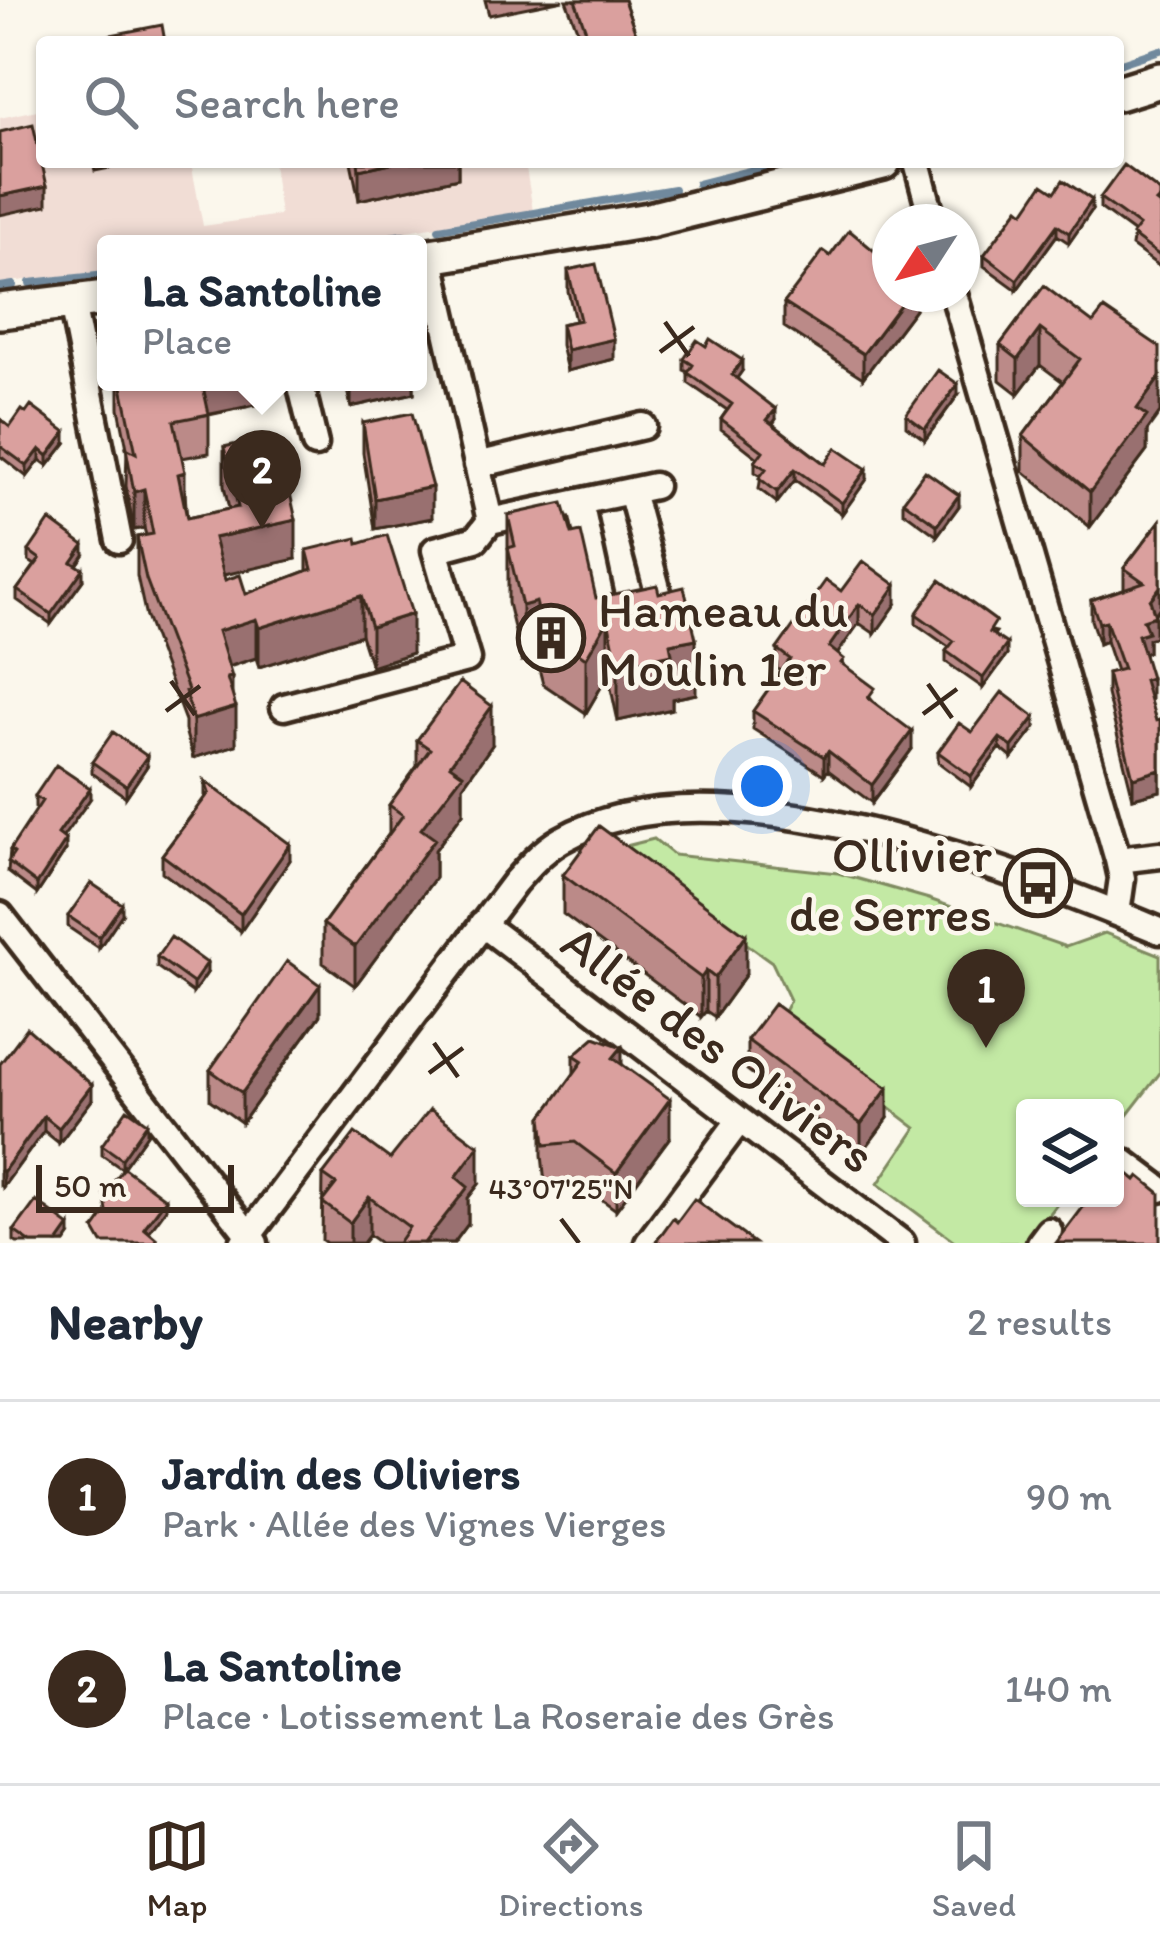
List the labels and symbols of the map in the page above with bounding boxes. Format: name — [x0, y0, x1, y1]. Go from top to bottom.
north arrow — [872, 204, 980, 312]
pin: 2 — [223, 430, 301, 529]
place label: Hameau du Moulin 1er — [598, 579, 848, 699]
building icon: Hameau du Moulin 1er — [516, 603, 586, 673]
your location — [732, 756, 792, 816]
place label: Ollivier de Serres — [789, 824, 992, 944]
bus stop icon: Ollivier de Serres — [1003, 848, 1073, 918]
street label: Allée des Oliviers — [550, 911, 887, 1186]
pin: 1 — [947, 949, 1025, 1048]
scale bar — [36, 1159, 234, 1212]
text: 43°07'25"N — [489, 1170, 633, 1207]

